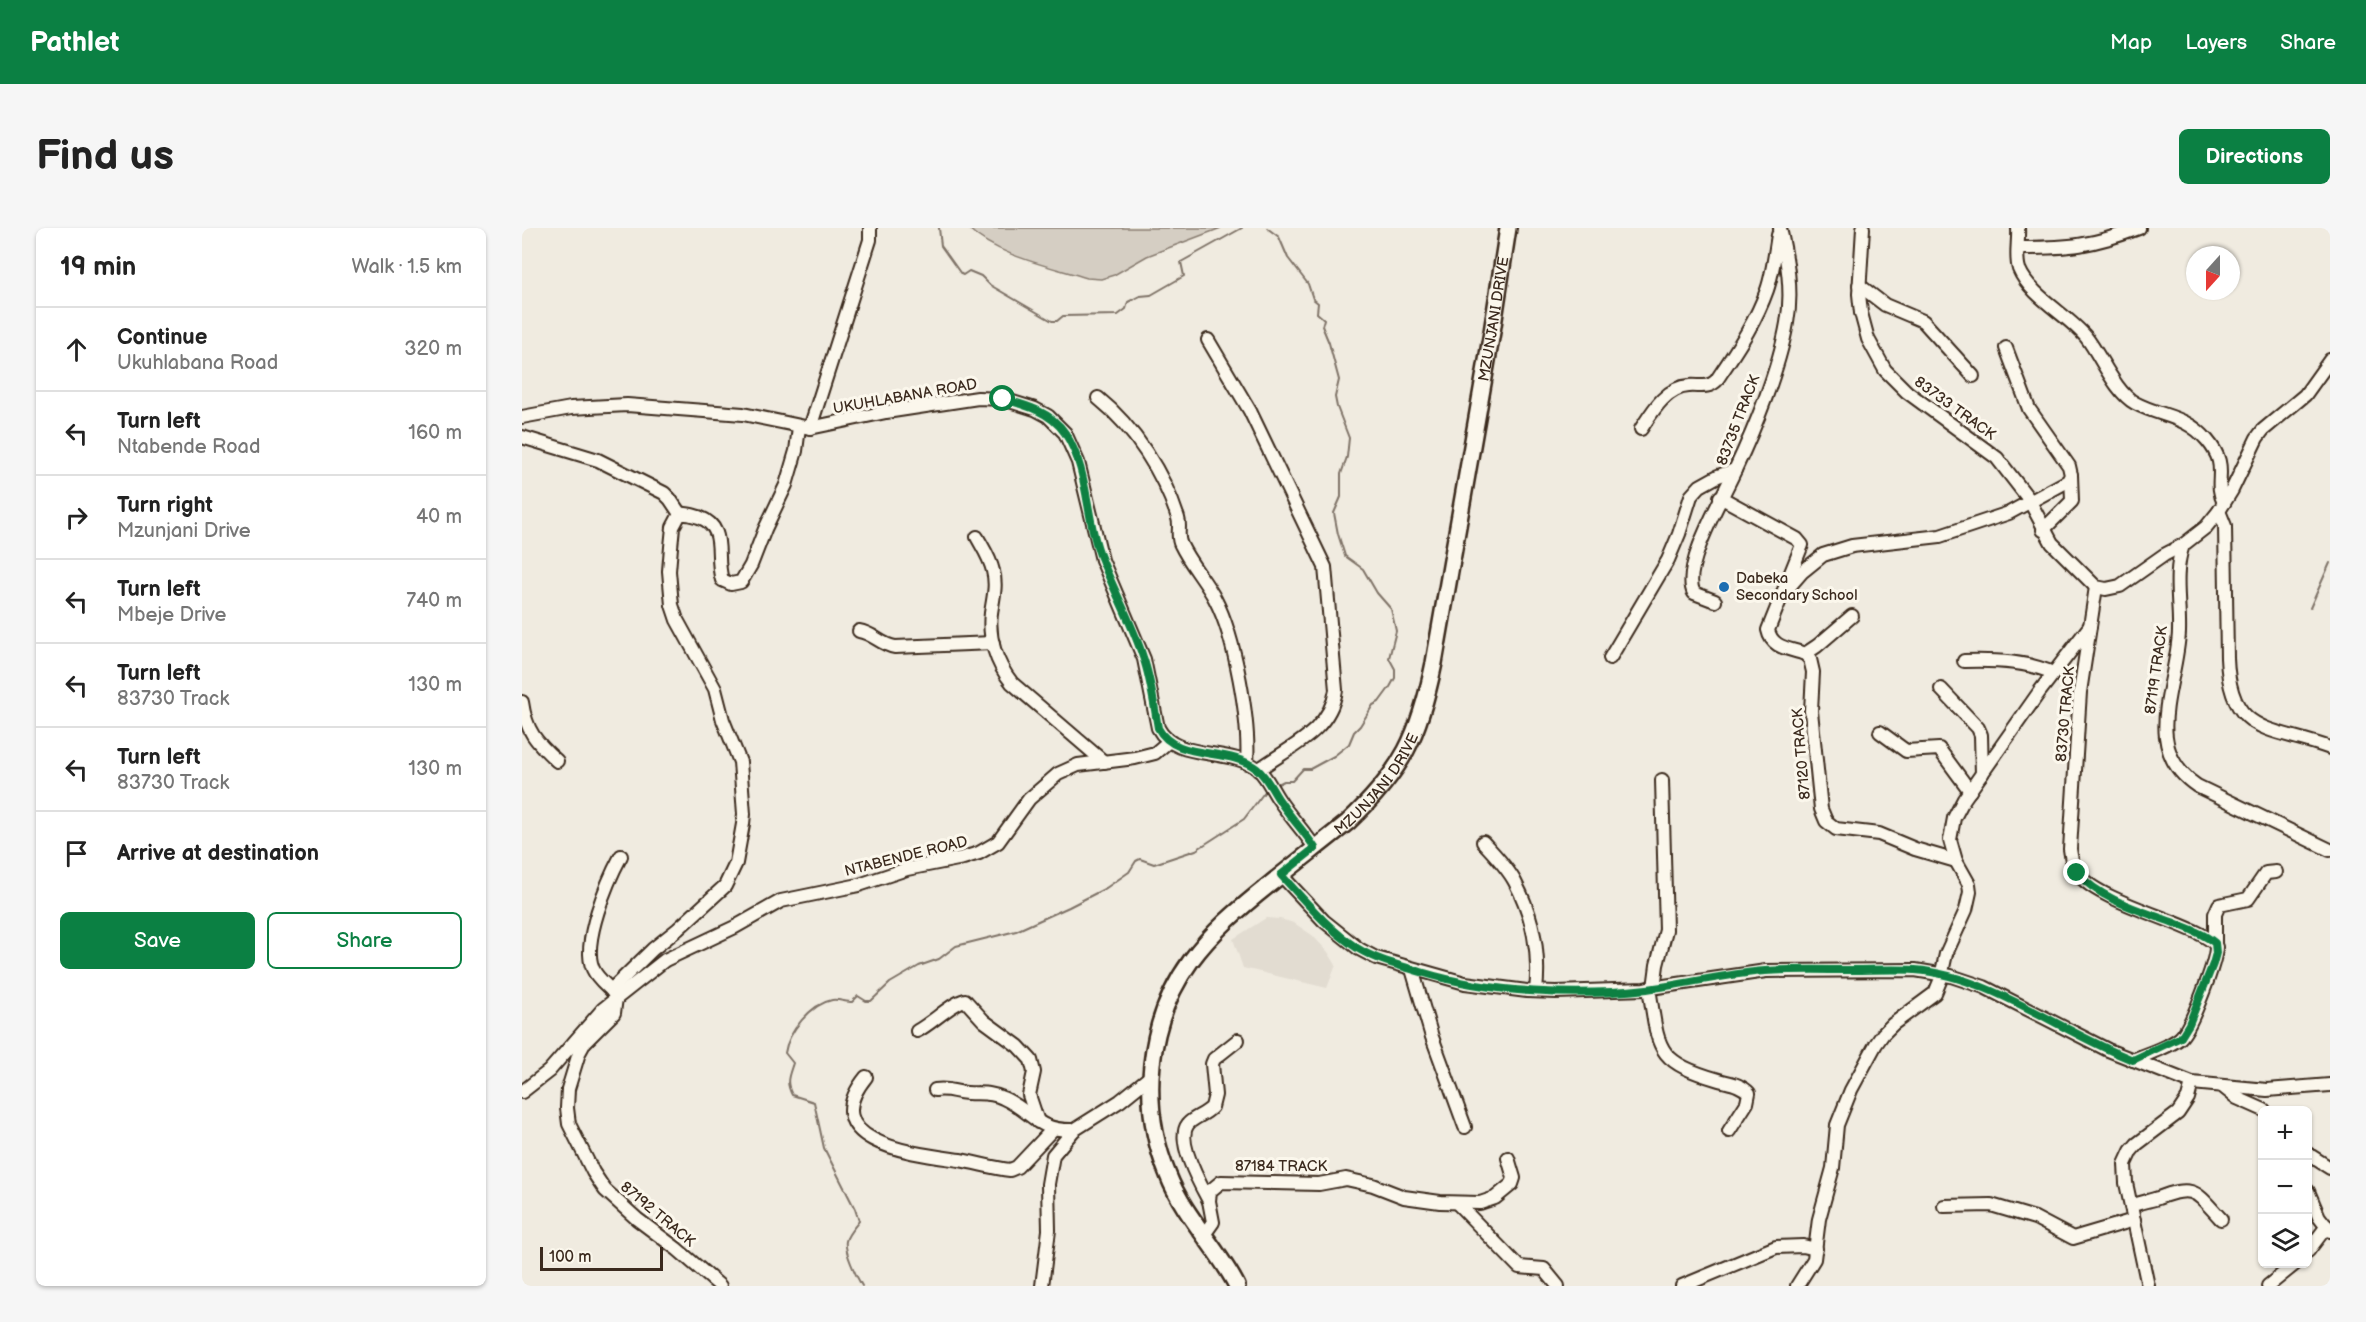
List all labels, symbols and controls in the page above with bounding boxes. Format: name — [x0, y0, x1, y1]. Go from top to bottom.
text: Pathlet — [30, 26, 119, 59]
text: Map — [2110, 30, 2152, 55]
text: Layers — [2185, 30, 2247, 55]
text: Share — [2280, 30, 2336, 55]
button: Directions — [2179, 129, 2330, 184]
text: Find us — [36, 131, 174, 182]
north arrow — [2186, 246, 2240, 300]
text: 19 min — [60, 252, 136, 283]
text: Walk · 1.5 km — [351, 255, 462, 279]
street label: MZUNJANI DRIVE — [1475, 255, 1514, 383]
text: Continue — [117, 324, 207, 351]
icon: ahead — [60, 333, 93, 366]
text: 320 m — [404, 337, 462, 361]
text: Ukuhlabana Road — [117, 351, 278, 375]
street label: 83735 TRACK — [1712, 372, 1765, 468]
street label: 83733 TRACK — [1910, 372, 1999, 445]
street label: UKUHLABANA ROAD — [832, 374, 979, 419]
route start — [989, 385, 1015, 411]
text: Turn left — [117, 408, 201, 435]
icon: left — [60, 417, 93, 450]
text: 160 m — [408, 421, 462, 445]
text: Ntabende Road — [117, 435, 260, 459]
text: Turn right — [117, 492, 213, 519]
icon: right — [60, 501, 93, 534]
text: 40 m — [416, 505, 462, 529]
text: Mzunjani Drive — [117, 519, 251, 543]
place label: Dabeka Secondary School — [1736, 569, 1857, 605]
text: Turn left — [117, 576, 201, 603]
marker: Dabeka Secondary School — [1717, 580, 1731, 594]
icon: left — [60, 585, 93, 618]
text: 740 m — [406, 589, 462, 613]
text: Mbeje Drive — [117, 603, 226, 627]
street label: 87119 TRACK — [2141, 624, 2172, 715]
text: Turn left — [117, 660, 201, 687]
street label: 83730 TRACK — [2052, 665, 2079, 763]
icon: left — [60, 669, 93, 702]
text: 130 m — [408, 673, 462, 697]
text: 83730 Track — [117, 687, 229, 711]
street label: 87120 TRACK — [1788, 707, 1815, 801]
street label: MZUNJANI DRIVE — [1330, 730, 1423, 839]
text: Turn left — [117, 744, 201, 771]
icon: left — [60, 753, 93, 786]
text: 130 m — [408, 757, 462, 781]
text: 83730 Track — [117, 771, 229, 795]
street label: NTABENDE ROAD — [843, 832, 970, 881]
icon: arrive — [60, 837, 93, 870]
text: Arrive at destination — [117, 840, 319, 867]
route end — [2063, 859, 2089, 885]
button: Save — [60, 912, 255, 969]
button: Share — [267, 912, 462, 969]
map controls — [2258, 1106, 2312, 1268]
button: + — [2258, 1106, 2312, 1160]
street label: 87184 TRACK — [1235, 1157, 1327, 1176]
button: − — [2258, 1160, 2312, 1214]
street label: 87192 TRACK — [616, 1178, 699, 1251]
button: layers — [2258, 1214, 2312, 1268]
scale bar — [540, 1244, 663, 1272]
text: 100 m — [549, 1248, 592, 1267]

